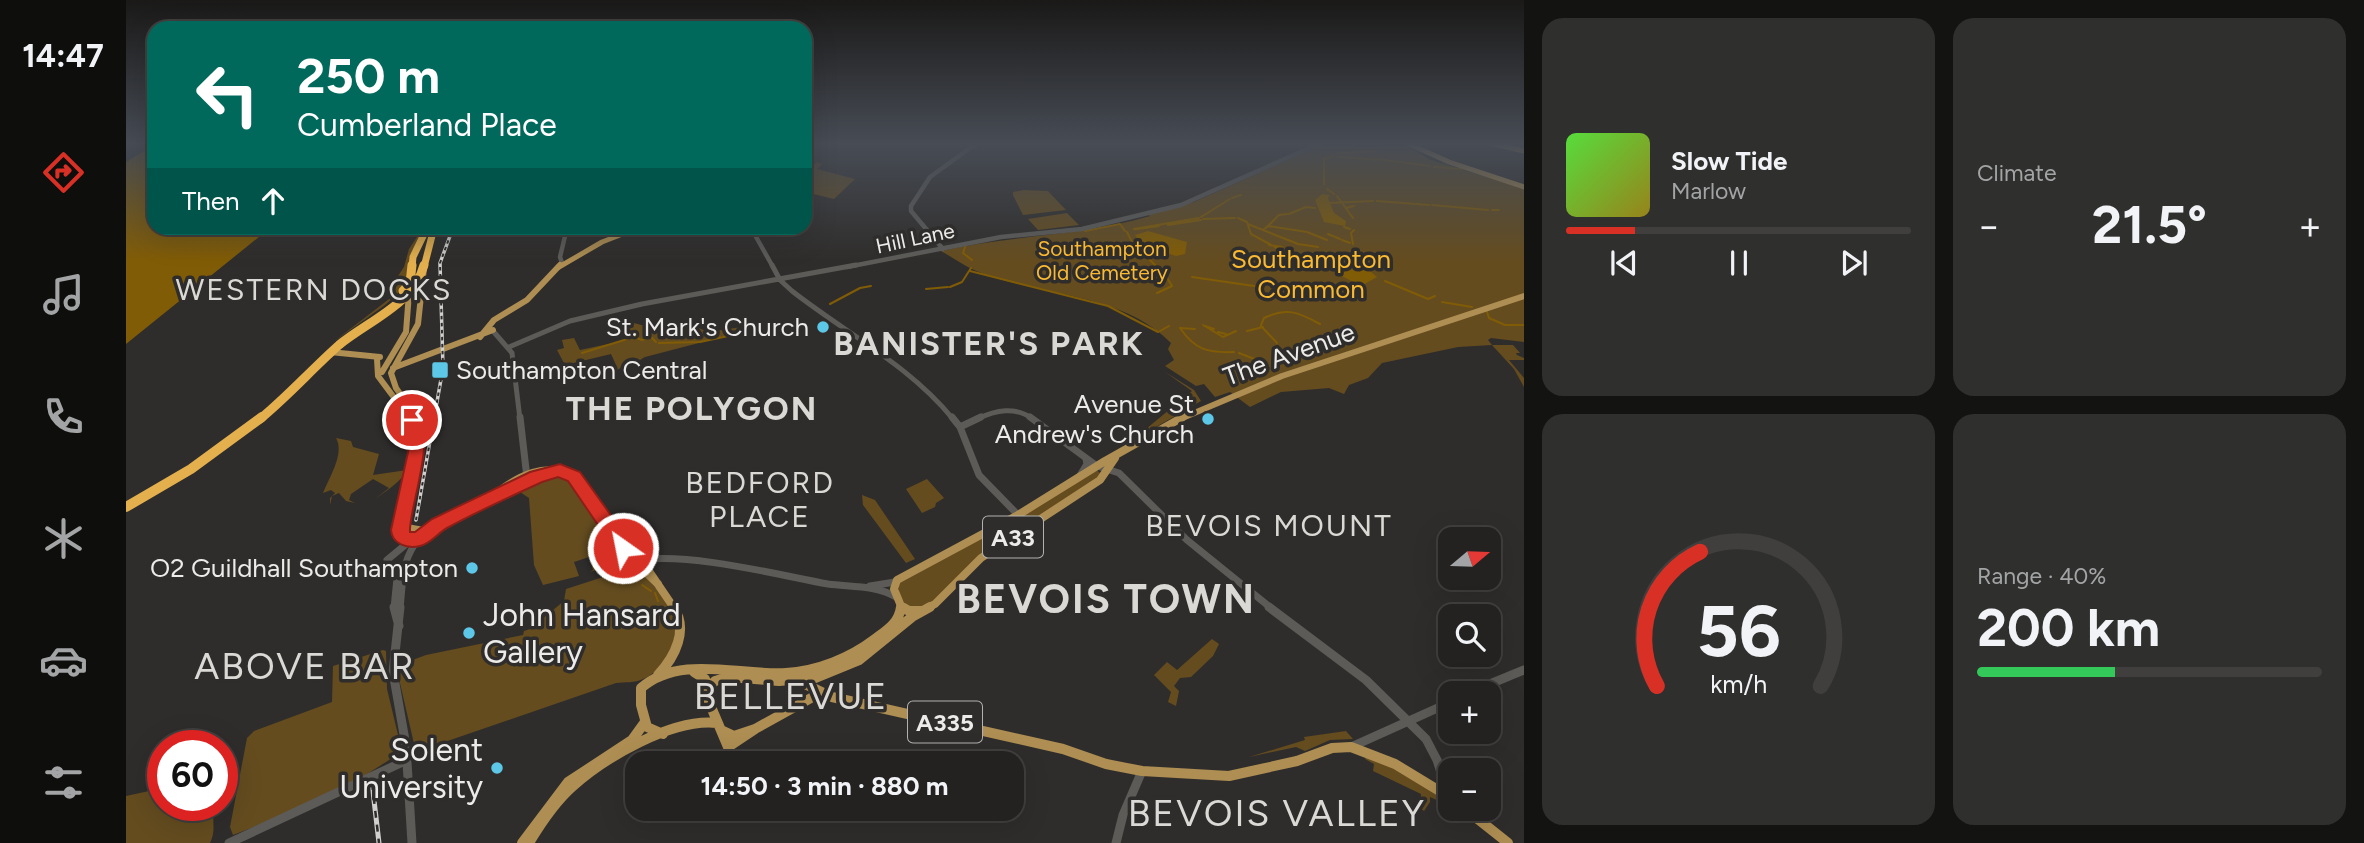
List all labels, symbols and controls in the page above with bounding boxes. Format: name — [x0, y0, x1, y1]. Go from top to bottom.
text: 14:47 — [22, 37, 104, 75]
text: 250 m — [297, 46, 440, 105]
icon: left — [182, 49, 273, 140]
text: Cumberland Place — [297, 106, 557, 144]
text: Slow Tide — [1671, 145, 1787, 177]
icon: directions — [39, 148, 88, 197]
text: Climate — [1977, 159, 2056, 187]
text: Marlow — [1671, 177, 1746, 205]
icon: ahead — [254, 182, 292, 220]
text: Then — [182, 185, 240, 217]
text: 21.5° — [2092, 194, 2207, 256]
text: − — [1977, 203, 2001, 249]
text: + — [2298, 203, 2322, 249]
street label: Hill Lane — [873, 217, 957, 259]
park label: Southampton Old Cemetery — [1036, 236, 1168, 285]
park label: Southampton Common — [1231, 243, 1391, 305]
icon: previous — [1605, 244, 1643, 282]
icon: pause — [1720, 244, 1758, 282]
icon: next — [1835, 244, 1873, 282]
icon: music — [39, 270, 88, 319]
district label: WESTERN DOCKS — [176, 271, 452, 308]
place label: St. Mark's Church — [606, 311, 809, 343]
street label: The Avenue — [1219, 315, 1359, 393]
marker: St. Mark's Church — [815, 319, 831, 335]
district label: BANISTER'S PARK — [833, 324, 1145, 363]
place label: Southampton Central — [456, 354, 707, 386]
marker: Southampton Central — [430, 360, 450, 380]
place label: Avenue St Andrew's Church — [995, 388, 1194, 450]
district label: THE POLYGON — [566, 389, 818, 428]
pin — [382, 390, 442, 450]
icon: phone — [39, 392, 88, 441]
icon: arrive — [393, 401, 431, 439]
marker: Avenue St Andrew's Church — [1200, 411, 1216, 427]
district label: BEDFORD PLACE — [685, 464, 835, 535]
district label: BEVOIS MOUNT — [1145, 507, 1393, 544]
position arrow — [586, 511, 660, 585]
icon: climate — [39, 514, 88, 563]
road number: A33 — [983, 516, 1043, 558]
north arrow — [1438, 527, 1502, 590]
map controls — [1438, 527, 1501, 821]
place label: O2 Guildhall Southampton — [150, 552, 458, 584]
marker: O2 Guildhall Southampton — [464, 560, 480, 576]
text: Range · 40% — [1977, 562, 2106, 590]
district label: BEVOIS TOWN — [956, 575, 1256, 623]
text: 56 — [1696, 587, 1781, 674]
place label: John Hansard Gallery — [483, 596, 681, 671]
text: 200 km — [1977, 597, 2160, 659]
button: search — [1438, 604, 1501, 667]
marker: John Hansard Gallery — [461, 625, 477, 641]
icon: car — [39, 636, 88, 685]
district label: ABOVE BAR — [194, 644, 416, 688]
text: km/h — [1710, 668, 1767, 698]
district label: BELLEVUE — [694, 674, 888, 718]
button: + — [1438, 681, 1501, 744]
road number: A335 — [908, 702, 982, 742]
speed limit sign: 60 — [147, 730, 238, 821]
place label: Solent University — [339, 731, 483, 806]
icon: filters — [39, 758, 88, 807]
button: − — [1438, 758, 1501, 821]
marker: Solent University — [489, 760, 505, 776]
text: 14:50 · 3 min · 880 m — [701, 770, 948, 802]
district label: BEVOIS VALLEY — [1128, 791, 1426, 835]

